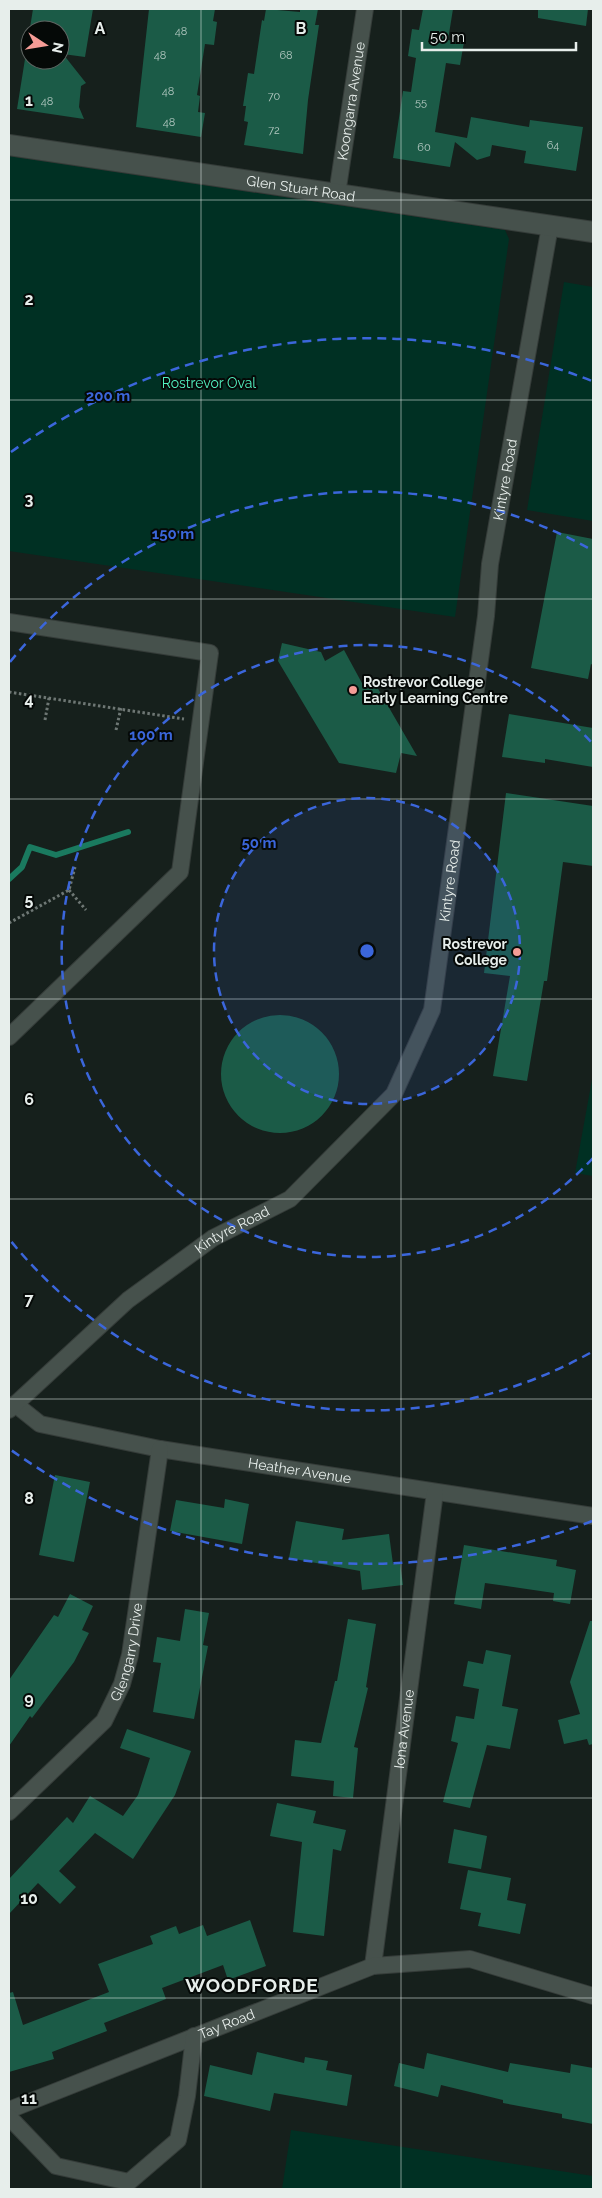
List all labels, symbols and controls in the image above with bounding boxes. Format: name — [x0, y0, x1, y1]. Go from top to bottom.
text: A — [95, 19, 106, 38]
text: B — [296, 19, 307, 38]
north arrow — [20, 20, 70, 70]
scale bar — [422, 20, 576, 52]
house number: 48 — [175, 25, 187, 38]
text: 50 m — [430, 28, 465, 46]
text: N — [49, 41, 67, 55]
street label: Koongarra Avenue — [334, 41, 368, 161]
house number: 48 — [154, 49, 166, 62]
house number: 68 — [279, 49, 293, 62]
house number: 48 — [162, 85, 174, 98]
house number: 70 — [268, 90, 281, 103]
text: 1 — [25, 91, 33, 110]
house number: 48 — [41, 95, 53, 108]
house number: 55 — [415, 96, 427, 109]
house number: 48 — [163, 116, 175, 129]
house number: 72 — [268, 124, 280, 137]
house number: 64 — [547, 139, 559, 152]
house number: 60 — [417, 141, 431, 154]
street label: Glen Stuart Road — [245, 172, 356, 204]
text: 2 — [24, 290, 34, 309]
park label: Rostrevor Oval — [162, 375, 256, 391]
text: 200 m — [86, 387, 130, 405]
street label: Kintyre Road — [490, 438, 520, 522]
text: 3 — [25, 490, 34, 509]
text: 150 m — [152, 525, 194, 543]
place label: Rostrevor College Early Learning Centre — [363, 674, 508, 706]
marker: Rostrevor College Early Learning Centre — [347, 684, 359, 696]
text: 4 — [24, 690, 34, 709]
text: 100 m — [129, 726, 173, 744]
text: 50 m — [241, 834, 277, 852]
street label: Kintyre Road — [436, 839, 463, 923]
text: 5 — [25, 890, 34, 909]
place label: Rostrevor College — [442, 936, 508, 968]
centre of rings — [358, 942, 376, 960]
marker: Rostrevor College — [511, 946, 523, 958]
text: 6 — [24, 1090, 34, 1109]
street label: Kintyre Road — [192, 1203, 272, 1257]
text: 7 — [25, 1290, 34, 1309]
street label: Heather Avenue — [247, 1455, 352, 1486]
text: 8 — [24, 1489, 34, 1508]
street label: Glengarry Drive — [107, 1602, 145, 1704]
street label: Iona Avenue — [391, 1688, 417, 1770]
text: 9 — [24, 1689, 34, 1708]
text: 10 — [20, 1889, 38, 1908]
district label: WOODFORDE — [185, 1974, 319, 1996]
street label: Tay Road — [196, 2006, 257, 2042]
text: 11 — [21, 2089, 37, 2108]

